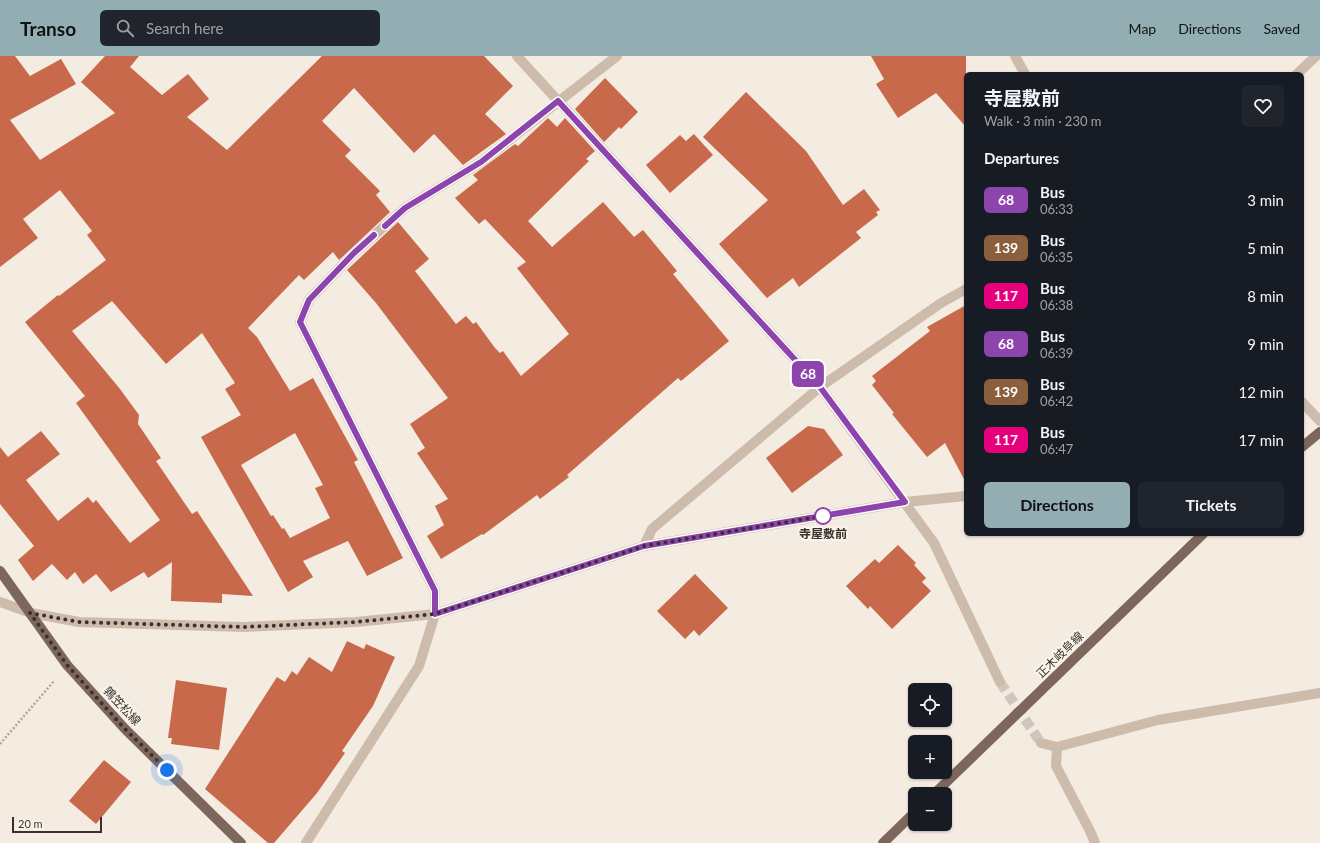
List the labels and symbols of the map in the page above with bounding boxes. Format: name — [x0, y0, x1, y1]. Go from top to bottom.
line badge: 68 — [790, 361, 826, 387]
marker: 寺屋敷前 — [814, 507, 832, 525]
place label: 寺屋敷前 — [799, 526, 847, 541]
street label: 正木岐阜線 — [1033, 628, 1086, 681]
street label: 鶉笠松線 — [101, 683, 144, 728]
your location — [157, 760, 177, 780]
scale bar — [12, 815, 102, 834]

